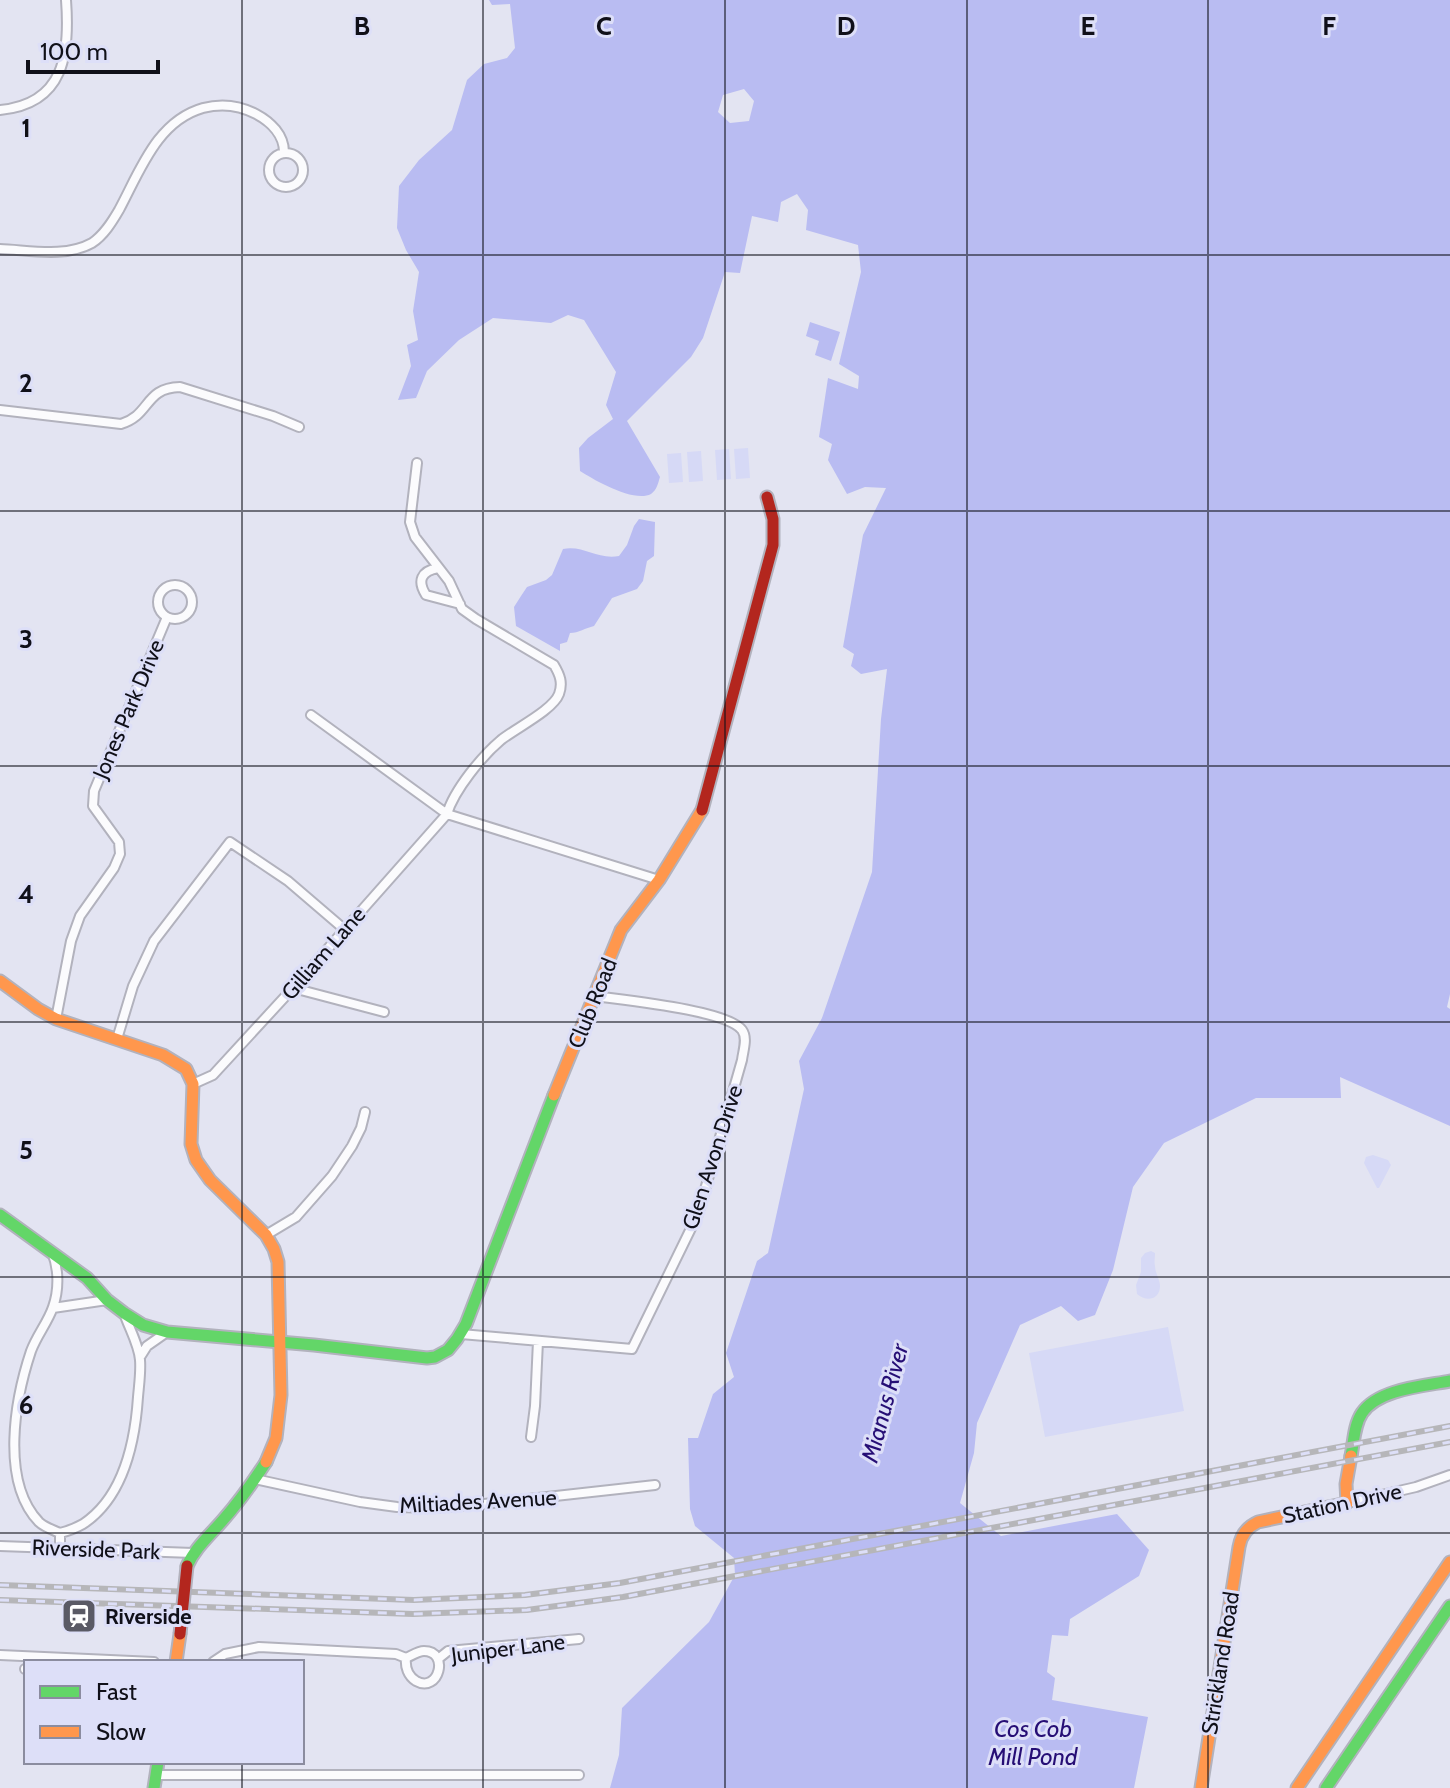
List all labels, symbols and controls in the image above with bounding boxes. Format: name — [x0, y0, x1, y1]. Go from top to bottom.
text: B — [354, 10, 370, 42]
text: C — [596, 10, 612, 42]
text: D — [837, 10, 855, 42]
text: E — [1081, 10, 1095, 42]
text: F — [1322, 10, 1336, 42]
scale bar — [28, 24, 158, 74]
text: 100 m — [40, 37, 108, 66]
text: 1 — [21, 112, 31, 144]
text: 2 — [19, 367, 33, 399]
text: 3 — [19, 623, 33, 655]
street label: Jones Park Drive — [87, 635, 170, 784]
text: 4 — [18, 878, 34, 910]
street label: Gilliam Lane — [276, 901, 371, 1005]
street label: Club Road — [562, 954, 623, 1052]
street label: Glen Avon Drive — [676, 1081, 749, 1233]
text: 5 — [19, 1134, 33, 1166]
water label: Mianus River — [855, 1339, 915, 1466]
text: 6 — [19, 1389, 33, 1421]
street label: Station Drive — [1280, 1478, 1404, 1529]
street label: Miltiades Avenue — [399, 1484, 557, 1519]
street label: Riverside Park — [31, 1534, 161, 1565]
street label: Strickland Road — [1196, 1590, 1245, 1736]
station icon: Riverside — [60, 1597, 98, 1635]
place label: Riverside — [105, 1603, 192, 1630]
street label: Juniper Lane — [449, 1628, 566, 1669]
legend — [24, 1660, 304, 1764]
text: Fast — [96, 1677, 137, 1706]
water label: Cos Cob Mill Pond — [988, 1714, 1078, 1771]
text: Slow — [96, 1717, 146, 1746]

